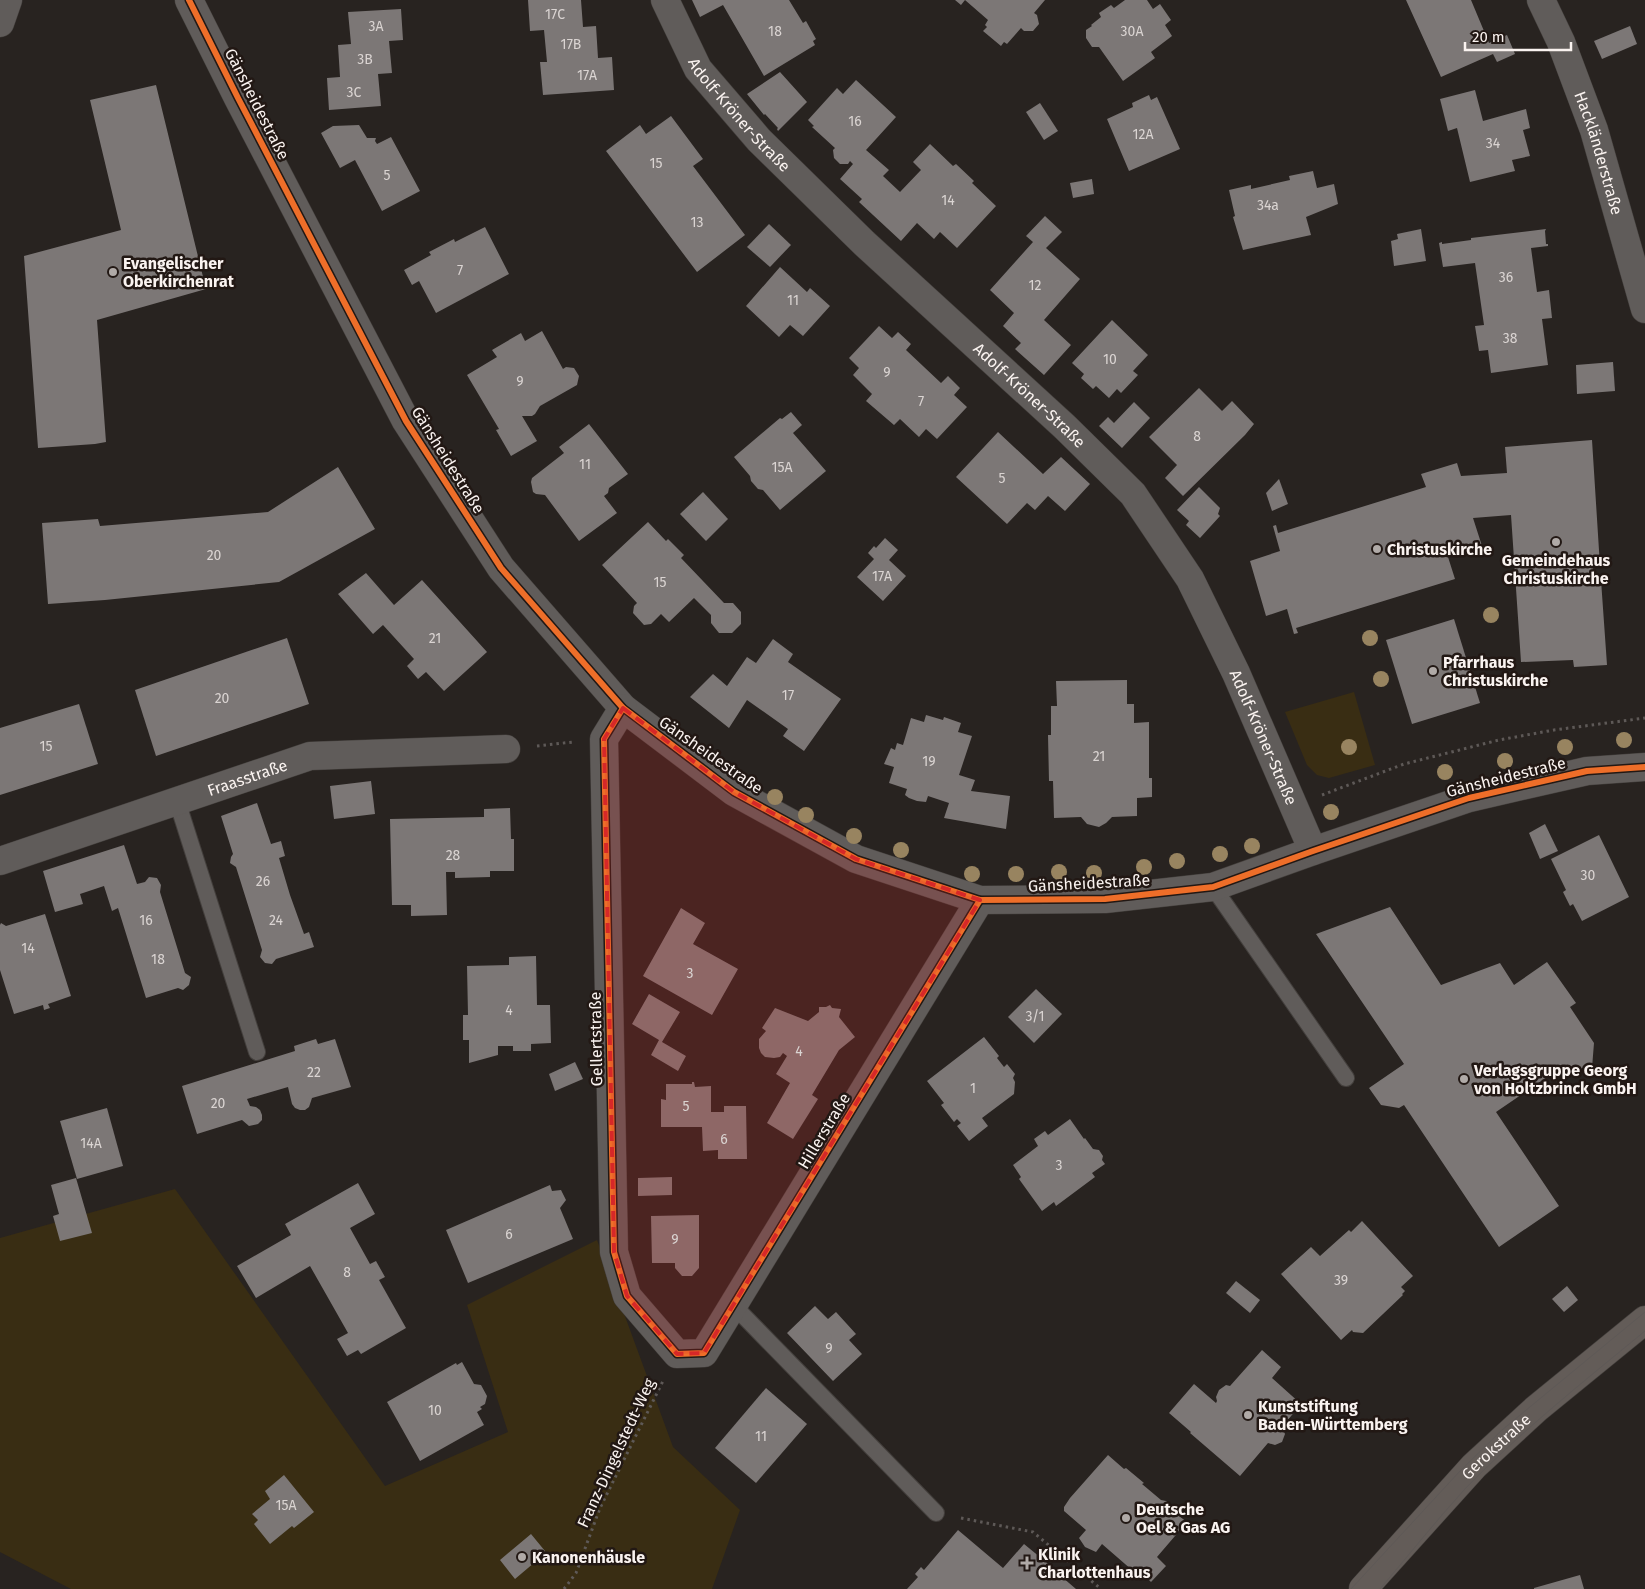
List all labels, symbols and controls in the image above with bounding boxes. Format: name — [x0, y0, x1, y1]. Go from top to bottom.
house number: 17C — [545, 6, 565, 23]
house number: 3A — [368, 18, 384, 35]
scale bar — [1465, 20, 1571, 52]
house number: 18 — [768, 23, 782, 40]
house number: 30A — [1121, 23, 1143, 40]
text: 20 m — [1472, 28, 1505, 46]
house number: 17B — [561, 36, 581, 53]
street label: Gänsheidestraße — [221, 45, 293, 163]
house number: 3B — [357, 51, 373, 68]
street label: Adolf-Kröner-Straße — [685, 55, 795, 175]
house number: 17A — [577, 67, 597, 84]
house number: 3C — [347, 84, 362, 101]
street label: Hackländerstraße — [1571, 89, 1627, 217]
house number: 16 — [848, 113, 862, 130]
house number: 12A — [1132, 126, 1154, 143]
house number: 34 — [1486, 135, 1501, 152]
house number: 15 — [649, 155, 663, 172]
house number: 5 — [383, 167, 391, 184]
house number: 14 — [941, 192, 955, 209]
house number: 34a — [1257, 197, 1279, 214]
house number: 13 — [690, 214, 704, 231]
place label: Evangelischer Oberkirchenrat — [123, 254, 235, 291]
house number: 7 — [457, 262, 463, 279]
marker: Evangelischer Oberkirchenrat — [107, 266, 119, 278]
house number: 36 — [1499, 269, 1513, 286]
house number: 12 — [1029, 277, 1042, 294]
house number: 11 — [787, 292, 799, 309]
house number: 38 — [1503, 330, 1518, 347]
street label: Adolf-Kröner-Straße — [970, 339, 1090, 451]
house number: 10 — [1103, 351, 1117, 368]
house number: 9 — [883, 364, 891, 381]
house number: 9 — [516, 373, 524, 390]
house number: 7 — [918, 393, 924, 410]
street label: Gänsheidestraße — [408, 403, 488, 517]
house number: 8 — [1193, 428, 1201, 445]
house number: 11 — [579, 456, 591, 473]
house number: 15A — [771, 459, 793, 476]
house number: 5 — [998, 470, 1006, 487]
marker: Gemeindehaus Christuskirche — [1550, 536, 1562, 548]
place label: Christuskirche — [1387, 540, 1492, 559]
marker: Christuskirche — [1371, 543, 1383, 555]
house number: 20 — [207, 547, 222, 564]
place label: Gemeindehaus Christuskirche — [1502, 551, 1611, 588]
house number: 17A — [872, 568, 892, 585]
house number: 15 — [653, 574, 667, 591]
house number: 21 — [429, 630, 441, 647]
place label: Pfarrhaus Christuskirche — [1443, 653, 1548, 690]
marker: Pfarrhaus Christuskirche — [1427, 665, 1439, 677]
street label: Adolf-Kröner-Straße — [1226, 667, 1301, 808]
house number: 17 — [782, 687, 794, 704]
house number: 20 — [215, 690, 230, 707]
street label: Gänsheidestraße — [655, 712, 767, 798]
house number: 15 — [39, 738, 53, 755]
house number: 21 — [1093, 748, 1105, 765]
house number: 19 — [922, 753, 936, 770]
street label: Gänsheidestraße — [1444, 753, 1568, 801]
street label: Fraasstraße — [205, 755, 290, 800]
house number: 28 — [446, 847, 461, 864]
house number: 30 — [1581, 867, 1596, 884]
street label: Gänsheidestraße — [1027, 870, 1151, 896]
house number: 26 — [256, 873, 270, 890]
house number: 16 — [139, 912, 153, 929]
house number: 24 — [269, 912, 284, 929]
house number: 14 — [21, 940, 35, 957]
house number: 18 — [151, 951, 165, 968]
house number: 3 — [687, 965, 694, 982]
street label: Gellertstraße — [586, 992, 606, 1086]
house number: 4 — [505, 1002, 513, 1019]
house number: 3/1 — [1025, 1008, 1045, 1025]
house number: 4 — [795, 1043, 803, 1060]
place label: Verlagsgruppe Georg von Holtzbrinck GmbH — [1473, 1061, 1637, 1098]
house number: 22 — [307, 1064, 321, 1081]
marker: Verlagsgruppe Georg von Holtzbrinck GmbH — [1458, 1073, 1470, 1085]
house number: 1 — [970, 1080, 976, 1097]
street label: Hillerstraße — [794, 1090, 854, 1172]
house number: 20 — [211, 1095, 226, 1112]
house number: 5 — [682, 1098, 690, 1115]
house number: 6 — [720, 1131, 728, 1148]
house number: 14A — [80, 1135, 102, 1152]
house number: 3 — [1056, 1157, 1063, 1174]
house number: 6 — [505, 1226, 513, 1243]
house number: 9 — [671, 1231, 679, 1248]
house number: 8 — [343, 1264, 351, 1281]
house number: 39 — [1334, 1272, 1348, 1289]
house number: 9 — [825, 1340, 833, 1357]
street label: Franz-Dingelstedt-Weg — [573, 1375, 659, 1531]
place label: Kunststiftung Baden-Württemberg — [1258, 1397, 1408, 1434]
house number: 10 — [428, 1402, 442, 1419]
marker: Kunststiftung Baden-Württemberg — [1242, 1409, 1254, 1421]
street label: Gerokstraße — [1457, 1409, 1534, 1483]
house number: 11 — [755, 1428, 767, 1445]
house number: 15A — [275, 1497, 297, 1514]
place label: Deutsche Oel & Gas AG — [1136, 1500, 1230, 1537]
marker: Deutsche Oel & Gas AG — [1120, 1512, 1132, 1524]
place label: Klinik Charlottenhaus — [1038, 1545, 1151, 1582]
place label: Kanonenhäusle — [532, 1548, 645, 1567]
marker: Kanonenhäusle — [516, 1551, 528, 1563]
marker: Klinik Charlottenhaus — [1020, 1556, 1034, 1570]

